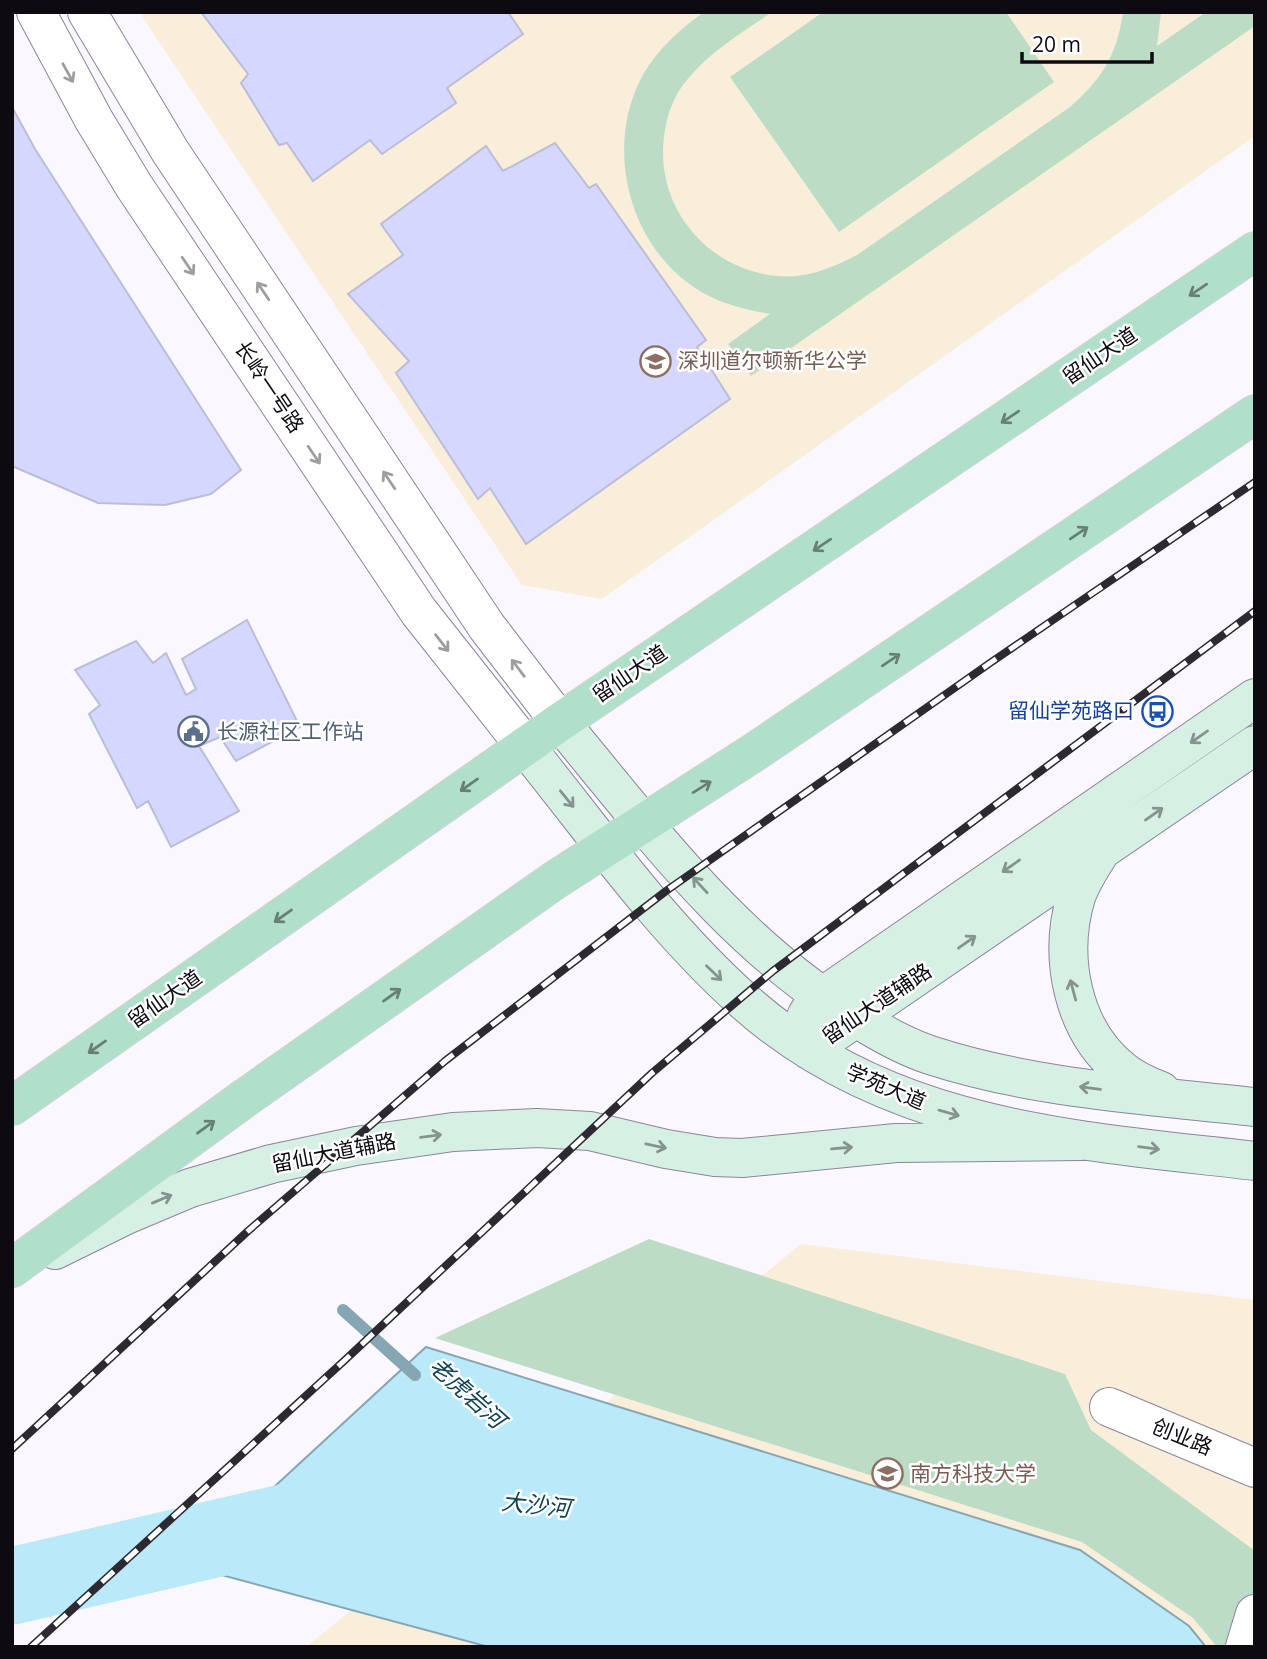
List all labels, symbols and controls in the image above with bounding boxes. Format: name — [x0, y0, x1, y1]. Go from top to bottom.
scale bar — [1022, 21, 1152, 65]
text: 20 m — [1032, 30, 1081, 58]
one-way arrow — [61, 62, 75, 82]
one-way arrow — [180, 256, 195, 275]
one-way arrow — [256, 282, 271, 301]
one-way arrow — [1189, 282, 1208, 297]
street label: 留仙大道 — [1057, 320, 1142, 390]
street label: 长岭一号路 — [229, 335, 311, 438]
school or university icon: 深圳道尔顿新华公学 — [638, 344, 672, 378]
place label: 深圳道尔顿新华公学 — [678, 346, 867, 374]
one-way arrow — [1001, 410, 1020, 424]
one-way arrow — [307, 445, 321, 464]
one-way arrow — [382, 471, 396, 491]
one-way arrow — [1069, 525, 1088, 540]
one-way arrow — [813, 538, 832, 552]
one-way arrow — [435, 633, 450, 651]
street label: 留仙大道 — [587, 638, 672, 708]
one-way arrow — [881, 653, 900, 667]
one-way arrow — [510, 659, 525, 678]
bus stop icon: 留仙学苑路口 — [1140, 694, 1174, 728]
place label: 留仙学苑路口 — [1008, 696, 1134, 724]
public building icon: 长源社区工作站 — [177, 715, 211, 749]
place label: 长源社区工作站 — [217, 717, 364, 745]
one-way arrow — [1189, 730, 1209, 744]
one-way arrow — [460, 778, 479, 792]
one-way arrow — [691, 779, 711, 793]
one-way arrow — [560, 790, 575, 808]
one-way arrow — [1144, 807, 1163, 821]
one-way arrow — [1002, 859, 1021, 873]
one-way arrow — [691, 877, 708, 894]
one-way arrow — [274, 909, 293, 923]
one-way arrow — [957, 935, 976, 950]
street label: 留仙大道辅路 — [816, 956, 936, 1050]
street label: 留仙大道 — [122, 963, 207, 1034]
one-way arrow — [705, 964, 722, 981]
one-way arrow — [1066, 979, 1079, 1002]
one-way arrow — [381, 988, 401, 1002]
one-way arrow — [88, 1040, 107, 1054]
street label: 学苑大道 — [842, 1057, 931, 1115]
one-way arrow — [1079, 1081, 1101, 1094]
one-way arrow — [938, 1107, 960, 1120]
one-way arrow — [196, 1120, 215, 1134]
street label: 留仙大道辅路 — [269, 1126, 398, 1178]
one-way arrow — [419, 1129, 441, 1142]
one-way arrow — [644, 1140, 667, 1154]
one-way arrow — [830, 1141, 853, 1154]
one-way arrow — [1137, 1142, 1160, 1155]
one-way arrow — [151, 1192, 173, 1205]
water label: 老虎岩河 — [423, 1350, 516, 1438]
street label: 创业路 — [1148, 1411, 1217, 1461]
school or university icon: 南方科技大学 — [870, 1457, 904, 1491]
place label: 南方科技大学 — [910, 1459, 1036, 1487]
water label: 大沙河 — [500, 1484, 576, 1524]

